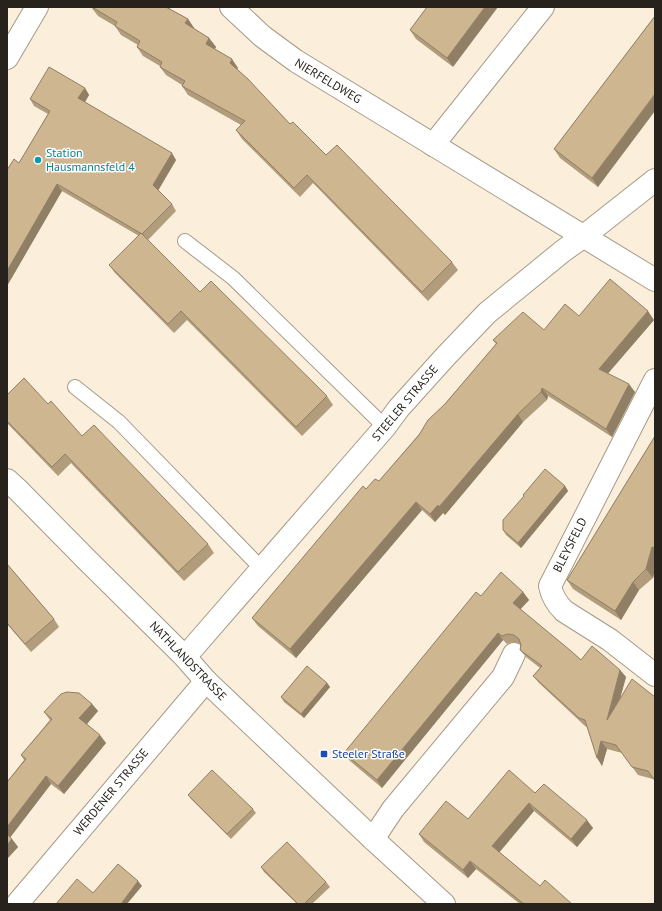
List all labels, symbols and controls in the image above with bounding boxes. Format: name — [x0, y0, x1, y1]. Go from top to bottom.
street label: NIERFELDWEG — [292, 55, 364, 106]
place label: Station Hausmannsfeld 4 — [46, 145, 135, 174]
marker: Station Hausmannsfeld 4 — [33, 155, 43, 165]
street label: STEELER STRASSE — [368, 361, 441, 444]
street label: BLEYSFELD — [549, 515, 590, 575]
street label: NATHLANDSTRASSE — [147, 618, 230, 703]
street label: WERDENER STRASSE — [70, 745, 151, 838]
place label: Steeler Straße — [332, 746, 405, 761]
marker: Steeler Straße — [319, 749, 329, 759]

